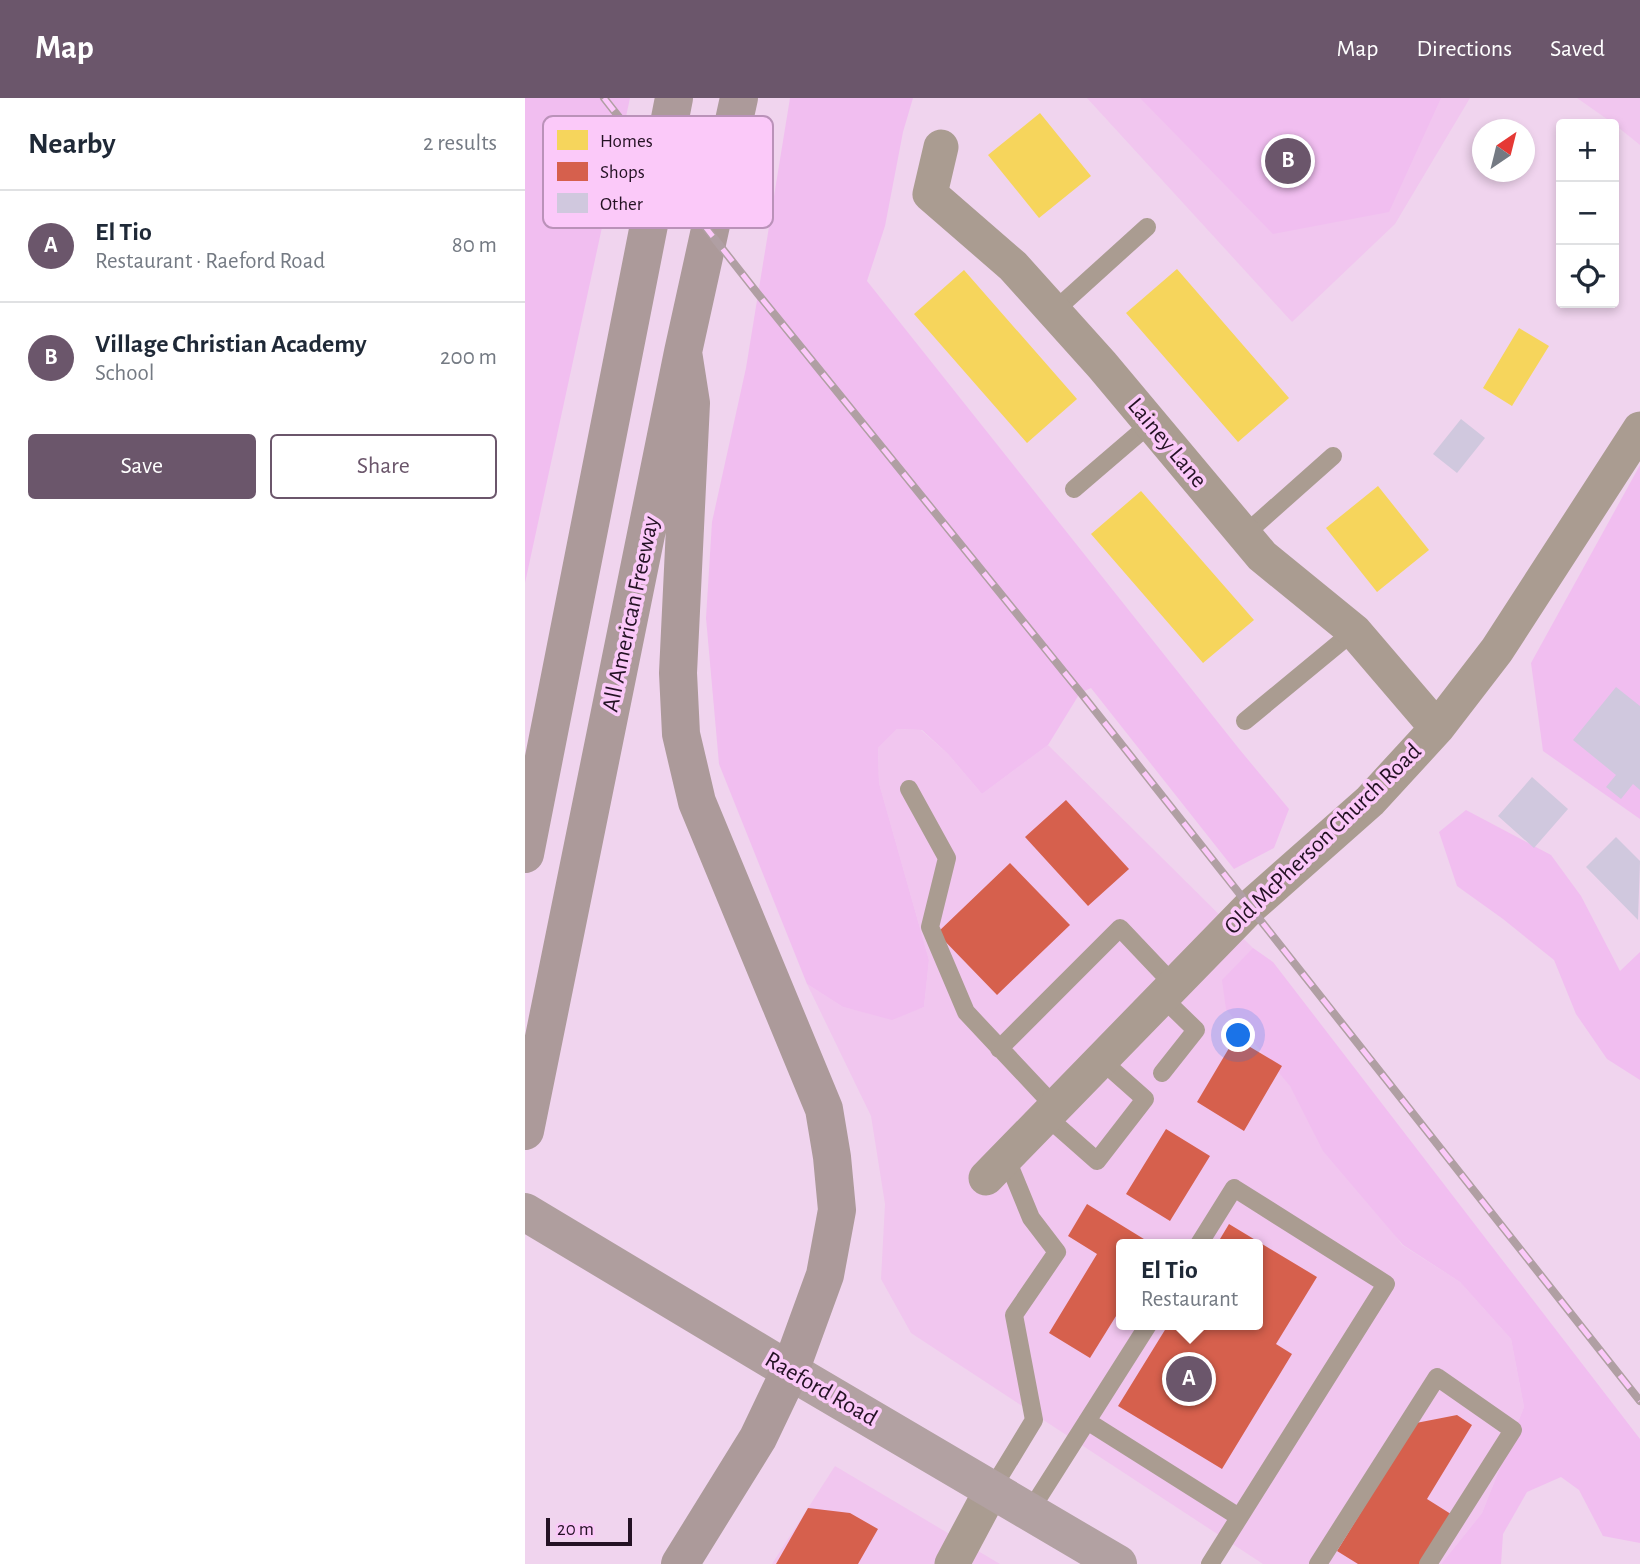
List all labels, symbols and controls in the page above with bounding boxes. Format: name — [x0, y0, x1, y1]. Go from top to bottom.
text: Map — [35, 32, 94, 65]
text: Map — [1336, 37, 1378, 61]
text: Directions — [1416, 37, 1512, 61]
text: Saved — [1550, 37, 1605, 61]
legend — [543, 116, 773, 228]
north arrow — [1472, 119, 1535, 182]
map controls — [1556, 119, 1619, 308]
button: + — [1556, 119, 1619, 182]
text: Nearby — [28, 129, 116, 159]
text: 2 results — [423, 132, 497, 155]
text: Homes — [600, 132, 653, 151]
pin: B — [1265, 135, 1311, 187]
text: Shops — [600, 163, 645, 182]
button: − — [1556, 182, 1619, 245]
text: Other — [600, 195, 643, 214]
text: El Tio — [95, 219, 152, 245]
text: A — [44, 234, 58, 257]
text: 80 m — [452, 234, 497, 257]
button: locate — [1556, 245, 1619, 308]
text: Restaurant · Raeford Road — [95, 250, 325, 273]
text: Village Christian Academy — [95, 331, 367, 357]
text: B — [44, 346, 58, 369]
text: 200 m — [440, 346, 497, 369]
text: School — [95, 362, 154, 385]
street label: Lainey Lane — [1123, 394, 1211, 492]
button: Save — [28, 434, 256, 499]
button: Share — [270, 434, 497, 499]
street label: All American Freeway — [599, 514, 663, 714]
street label: Old McPherson Church Road — [1220, 739, 1426, 939]
your location — [1221, 1018, 1255, 1052]
popup — [1116, 1239, 1263, 1330]
text: El Tio — [1141, 1257, 1198, 1283]
text: Restaurant — [1141, 1288, 1238, 1311]
street label: Raeford Road — [761, 1347, 881, 1431]
pin: A — [1166, 1353, 1212, 1405]
scale bar — [546, 1515, 632, 1547]
text: 20 m — [557, 1520, 594, 1539]

